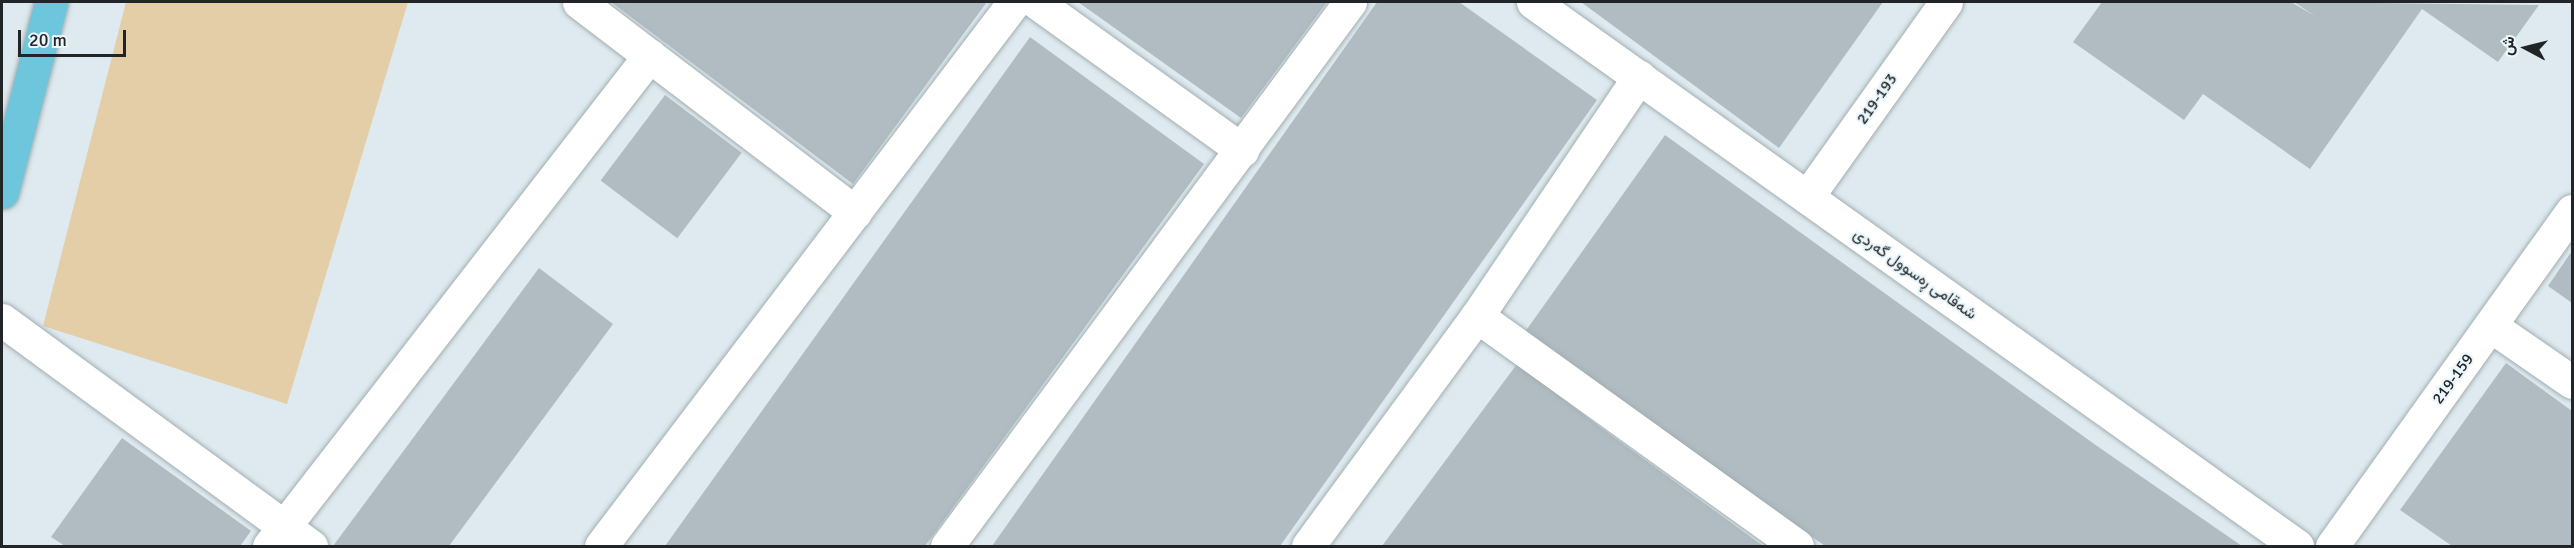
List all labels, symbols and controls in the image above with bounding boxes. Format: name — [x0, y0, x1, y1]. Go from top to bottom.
scale bar — [21, 18, 129, 56]
north arrow — [2496, 18, 2556, 78]
text: 20 m — [29, 29, 67, 51]
text: ش — [2497, 35, 2519, 57]
street label: 219-193 — [1853, 70, 1901, 128]
street label: شەقامی ڕەسوول گەردی — [1850, 224, 1980, 324]
street label: 219-159 — [2428, 350, 2478, 408]

